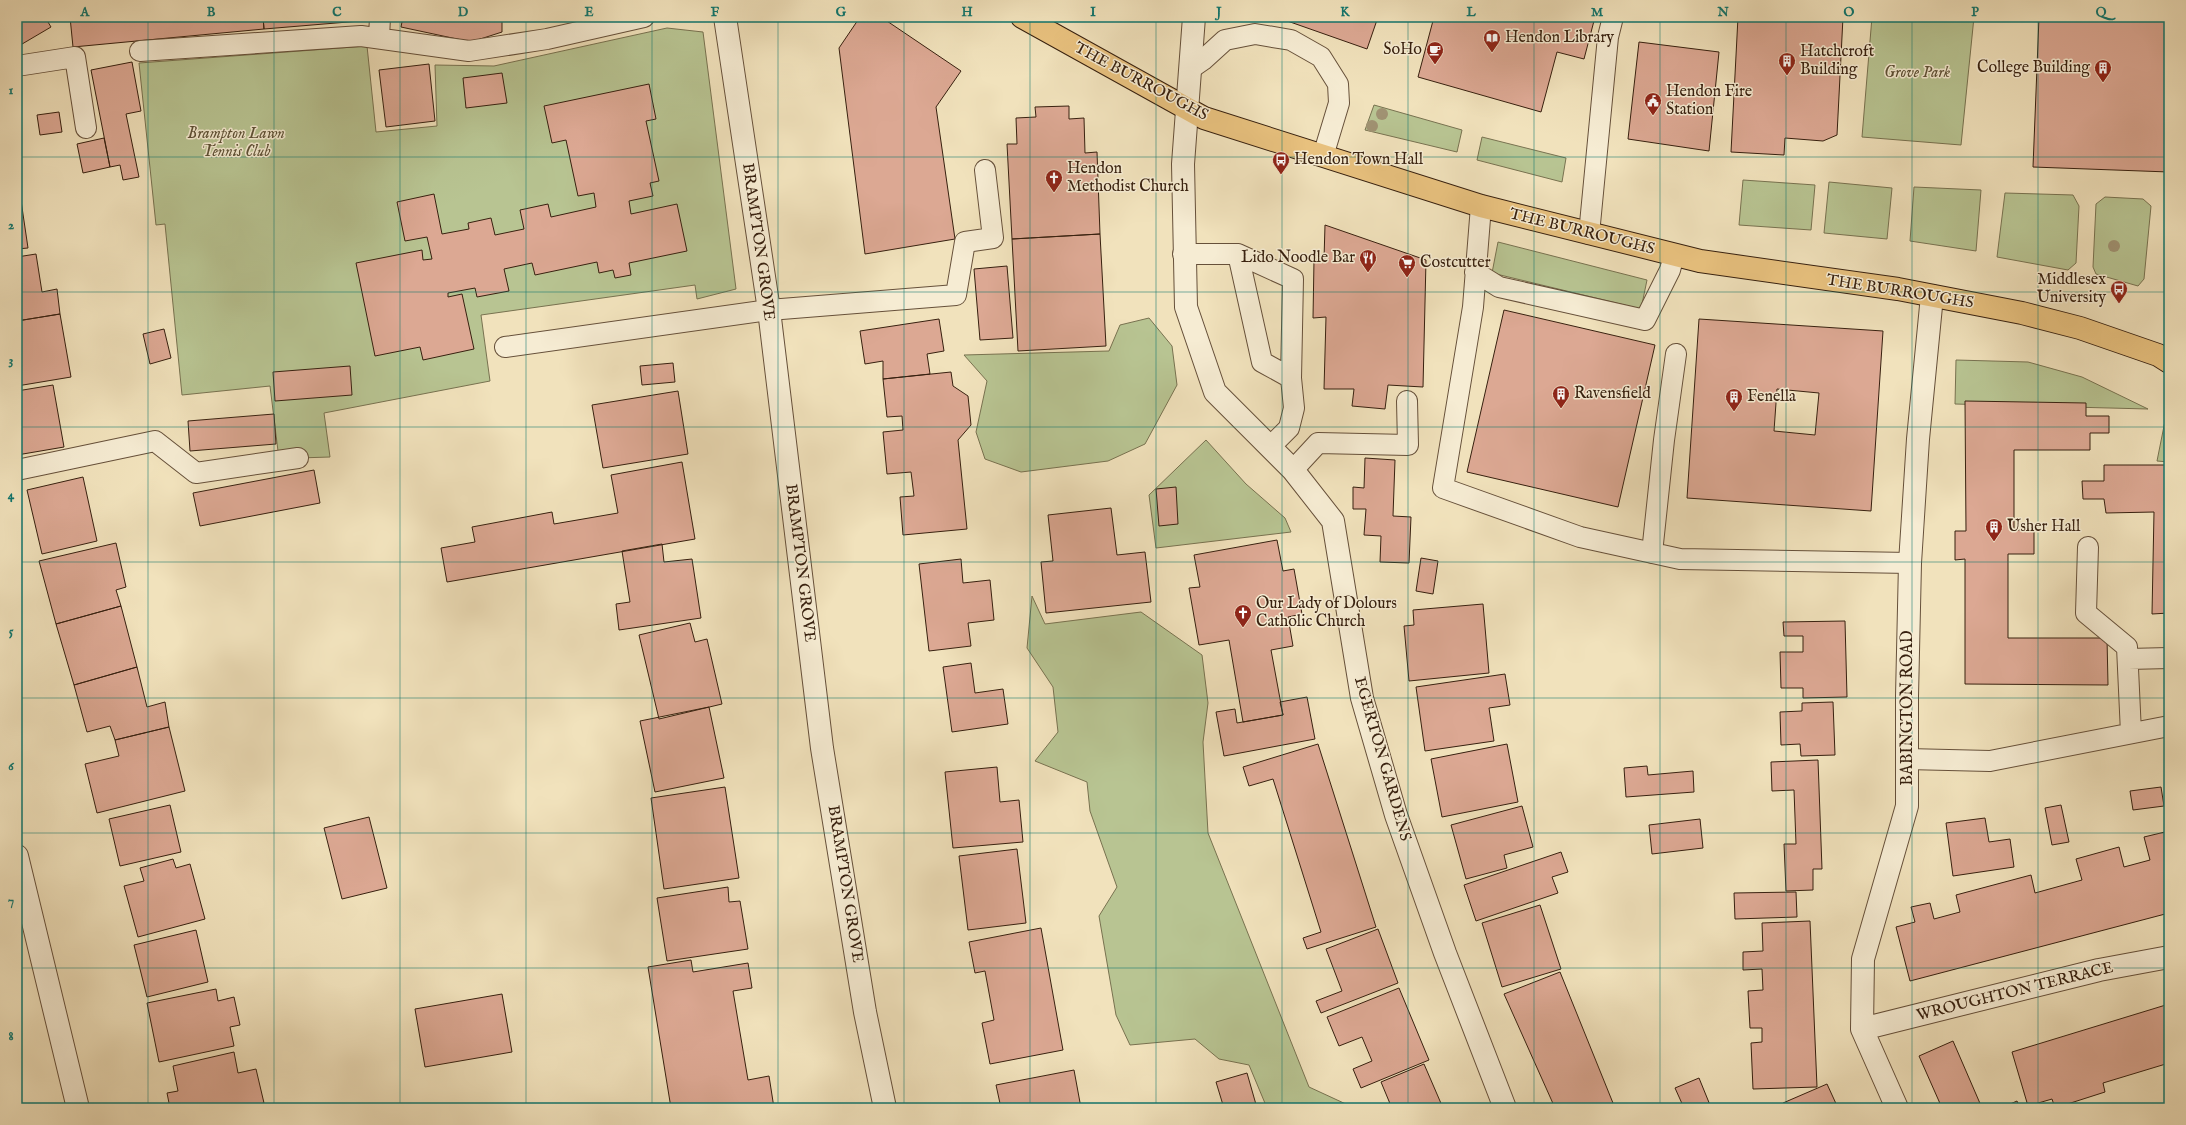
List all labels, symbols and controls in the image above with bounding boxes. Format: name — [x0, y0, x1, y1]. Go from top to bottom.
text: A — [80, 4, 91, 21]
text: B — [207, 4, 216, 21]
text: C — [332, 4, 342, 21]
text: D — [458, 4, 469, 21]
text: E — [584, 4, 594, 21]
text: F — [711, 4, 720, 21]
text: G — [836, 4, 847, 21]
text: H — [961, 4, 973, 21]
text: I — [1090, 4, 1096, 21]
text: J — [1214, 4, 1222, 21]
text: K — [1340, 4, 1350, 21]
text: L — [1465, 4, 1476, 21]
text: M — [1591, 4, 1604, 21]
text: N — [1716, 4, 1729, 21]
text: O — [1844, 4, 1855, 21]
text: P — [1971, 4, 1979, 21]
text: Q — [2096, 4, 2116, 21]
library icon: Hendon Library — [1482, 28, 1502, 53]
place label: Hendon Library — [1505, 28, 1614, 48]
street label: THE BURROUGHS — [1071, 38, 1211, 126]
place label: SoHo — [1383, 40, 1422, 60]
cafe icon: SoHo — [1425, 40, 1445, 65]
place label: Hatchcroft Building — [1800, 42, 1875, 80]
building icon: Hatchcroft Building — [1777, 51, 1797, 76]
place label: College Building — [1977, 58, 2090, 78]
building icon: College Building — [2093, 58, 2113, 83]
park label: Grove Park — [1884, 63, 1951, 83]
text: 1 — [9, 82, 14, 99]
place label: Hendon Fire Station — [1666, 82, 1752, 120]
public building icon: Hendon Fire Station — [1643, 91, 1663, 116]
park label: Brampton Lawn Tennis Club — [187, 124, 285, 162]
bus stop icon: Hendon Town Hall — [1271, 150, 1291, 175]
place label: Hendon Town Hall — [1294, 150, 1424, 170]
place label: Hendon Methodist Church — [1067, 159, 1189, 197]
street label: BRAMPTON GROVE — [737, 162, 779, 322]
church icon: Hendon Methodist Church — [1044, 168, 1064, 193]
street label: THE BURROUGHS — [1507, 204, 1657, 260]
text: 2 — [8, 217, 14, 234]
place label: Lido Noodle Bar — [1241, 248, 1355, 268]
restaurant icon: Lido Noodle Bar — [1358, 248, 1378, 273]
supermarket icon: Costcutter — [1397, 253, 1417, 278]
place label: Costcutter — [1420, 253, 1491, 273]
street label: THE BURROUGHS — [1825, 270, 1975, 314]
place label: Middlesex University — [2037, 270, 2106, 308]
bus stop icon: Middlesex University — [2109, 279, 2129, 304]
text: 3 — [9, 352, 14, 369]
building icon: Ravensfield — [1551, 384, 1571, 409]
place label: Ravensfield — [1574, 384, 1651, 404]
building icon: Fenella — [1724, 387, 1744, 412]
place label: Fenella — [1747, 387, 1796, 407]
street label: BRAMPTON GROVE — [780, 483, 820, 643]
text: 4 — [8, 487, 15, 504]
building icon: Usher Hall — [1984, 517, 2004, 542]
place label: Usher Hall — [2007, 517, 2081, 537]
place label: Our Lady of Dolours Catholic Church — [1256, 594, 1397, 632]
church icon: Our Lady of Dolours Catholic Church — [1233, 603, 1253, 628]
text: 5 — [9, 623, 14, 640]
street label: BABINGTON ROAD — [1898, 630, 1918, 786]
street label: EGERTON GARDENS — [1349, 675, 1415, 843]
text: 6 — [8, 758, 14, 775]
street label: BRAMPTON GROVE — [823, 804, 867, 964]
text: 7 — [8, 893, 14, 910]
street label: WROUGHTON TERRACE — [1915, 958, 2115, 1026]
text: 8 — [8, 1028, 14, 1045]

